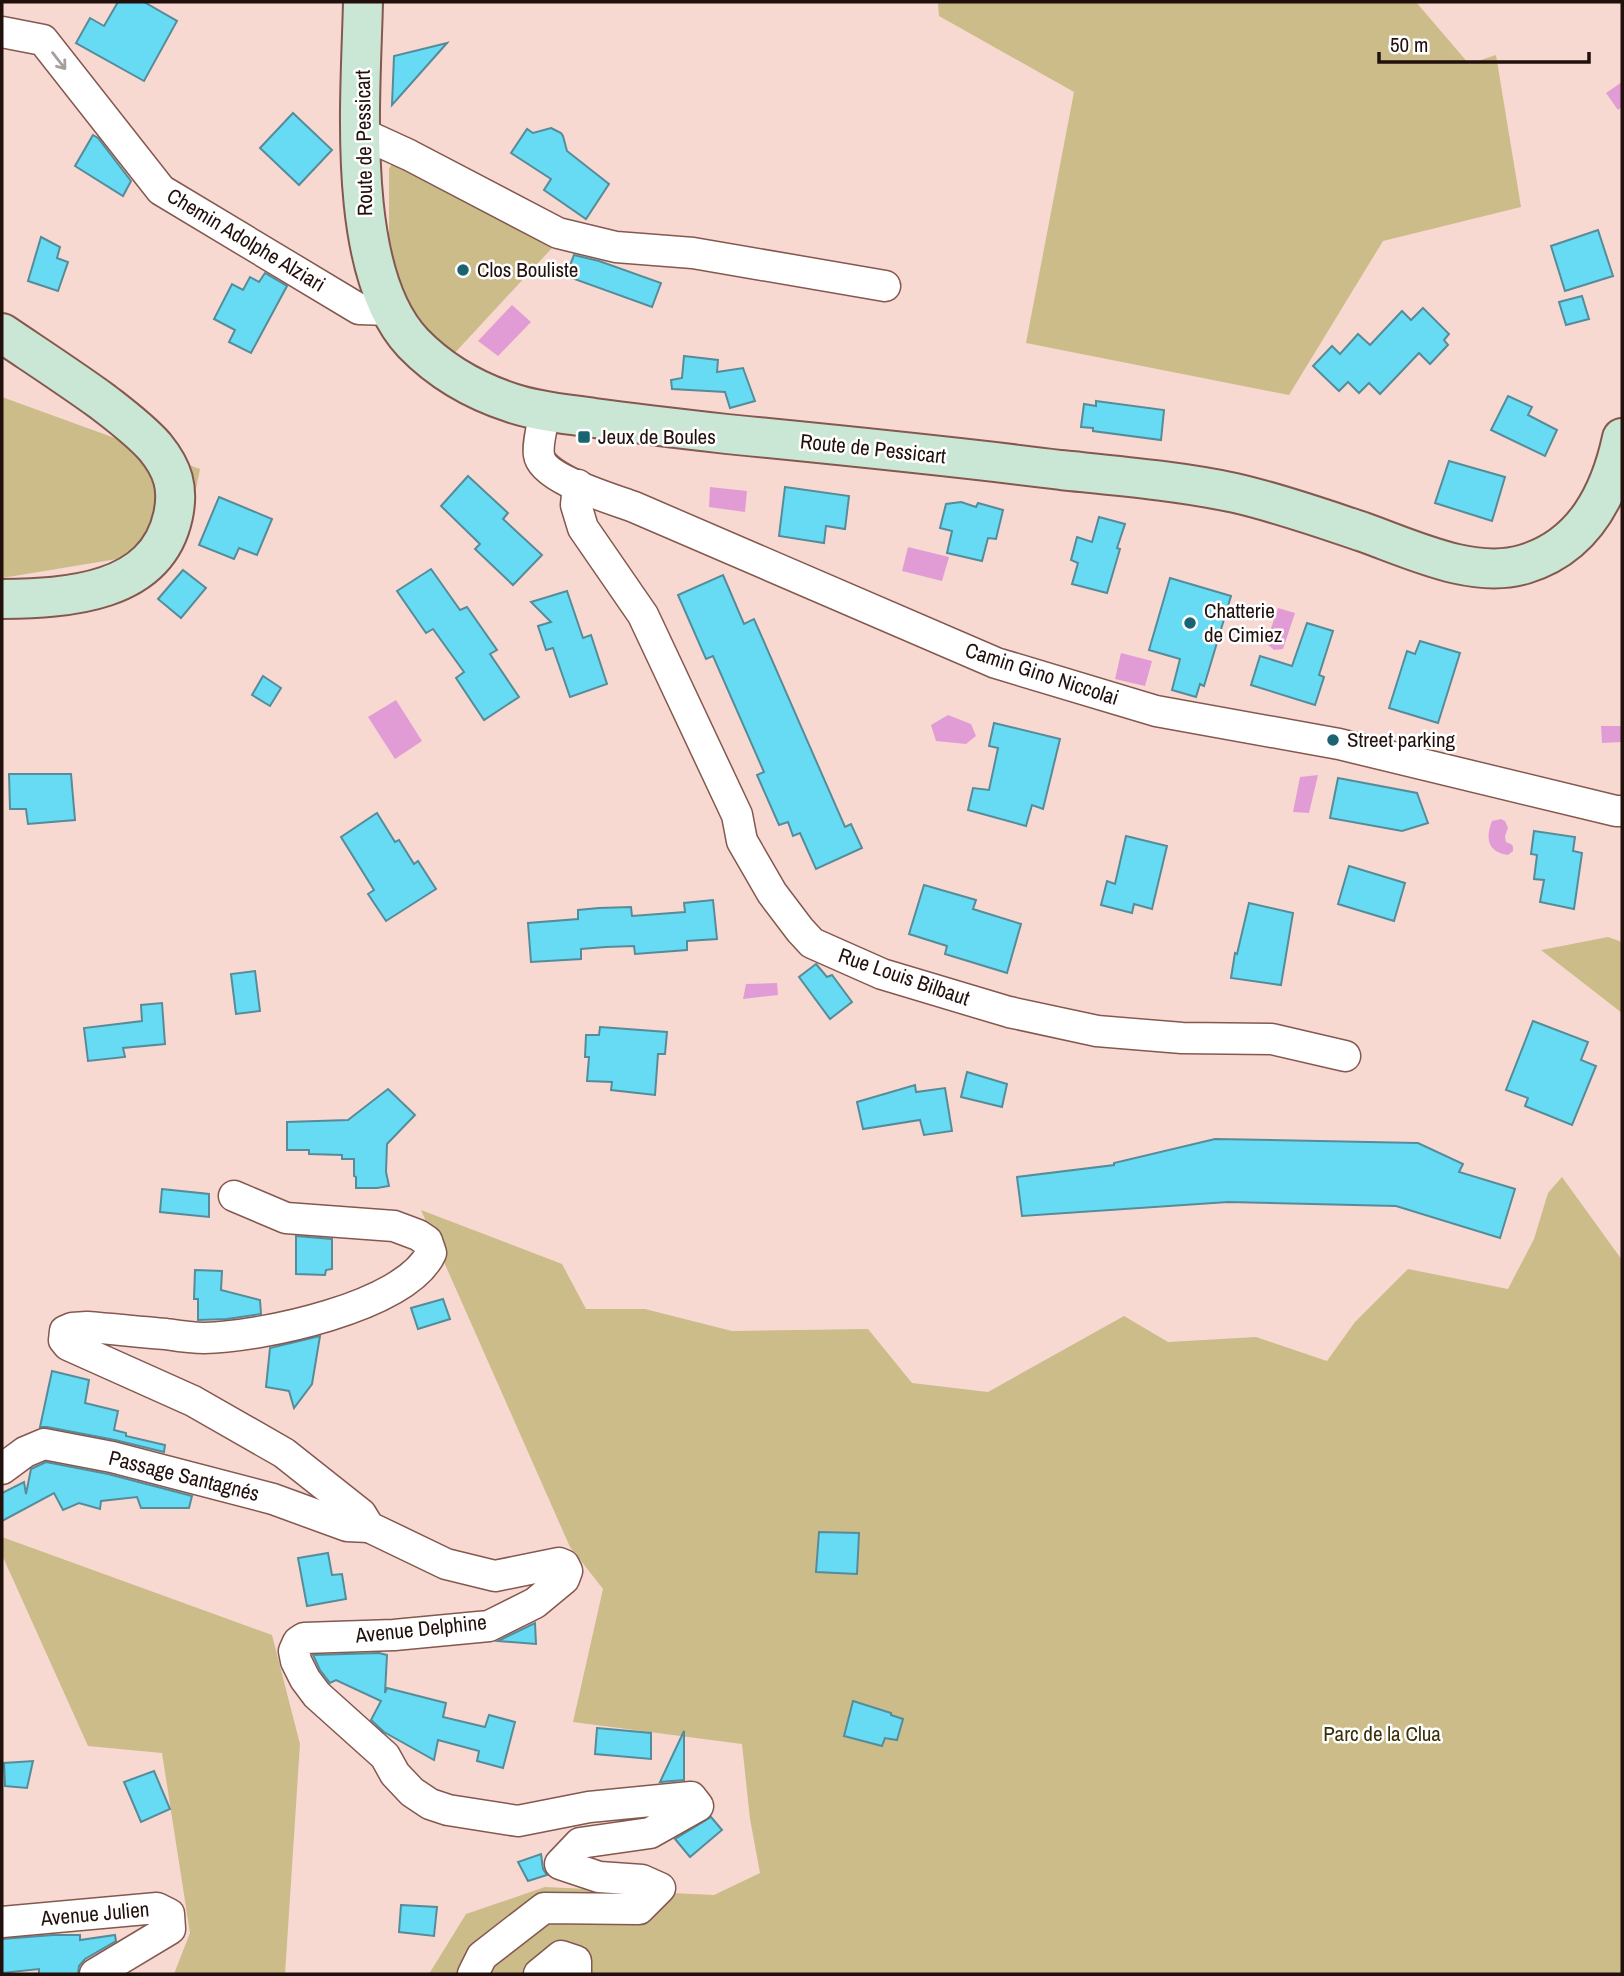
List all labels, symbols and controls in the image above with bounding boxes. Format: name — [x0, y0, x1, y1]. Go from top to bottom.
scale bar — [1379, 21, 1589, 65]
text: 50 m — [1390, 30, 1428, 59]
one-way arrow — [52, 51, 67, 69]
street label: Route de Pessicart — [348, 69, 379, 216]
street label: Chemin Adolphe Alziari — [162, 181, 331, 298]
place label: Clos Bouliste — [477, 255, 578, 284]
marker: Clos Bouliste — [455, 262, 471, 278]
place label: Jeux de Boules — [598, 422, 716, 451]
street label: Route de Pessicart — [799, 426, 948, 471]
marker: Jeux de Boules — [576, 429, 592, 445]
place label: Chatterie de Cimiez — [1204, 596, 1283, 649]
marker: Chatterie de Cimiez — [1182, 615, 1198, 631]
street label: Camin Gino Niccolai — [962, 635, 1123, 712]
place label: Street parking — [1347, 725, 1456, 754]
marker: Street parking — [1325, 732, 1341, 748]
street label: Rue Louis Bilbaut — [835, 941, 974, 1013]
street label: Passage Santagnés — [106, 1443, 262, 1508]
street label: Avenue Delphine — [353, 1607, 488, 1650]
park label: Parc de la Clua — [1323, 1719, 1441, 1748]
street label: Avenue Julien — [38, 1894, 150, 1933]

